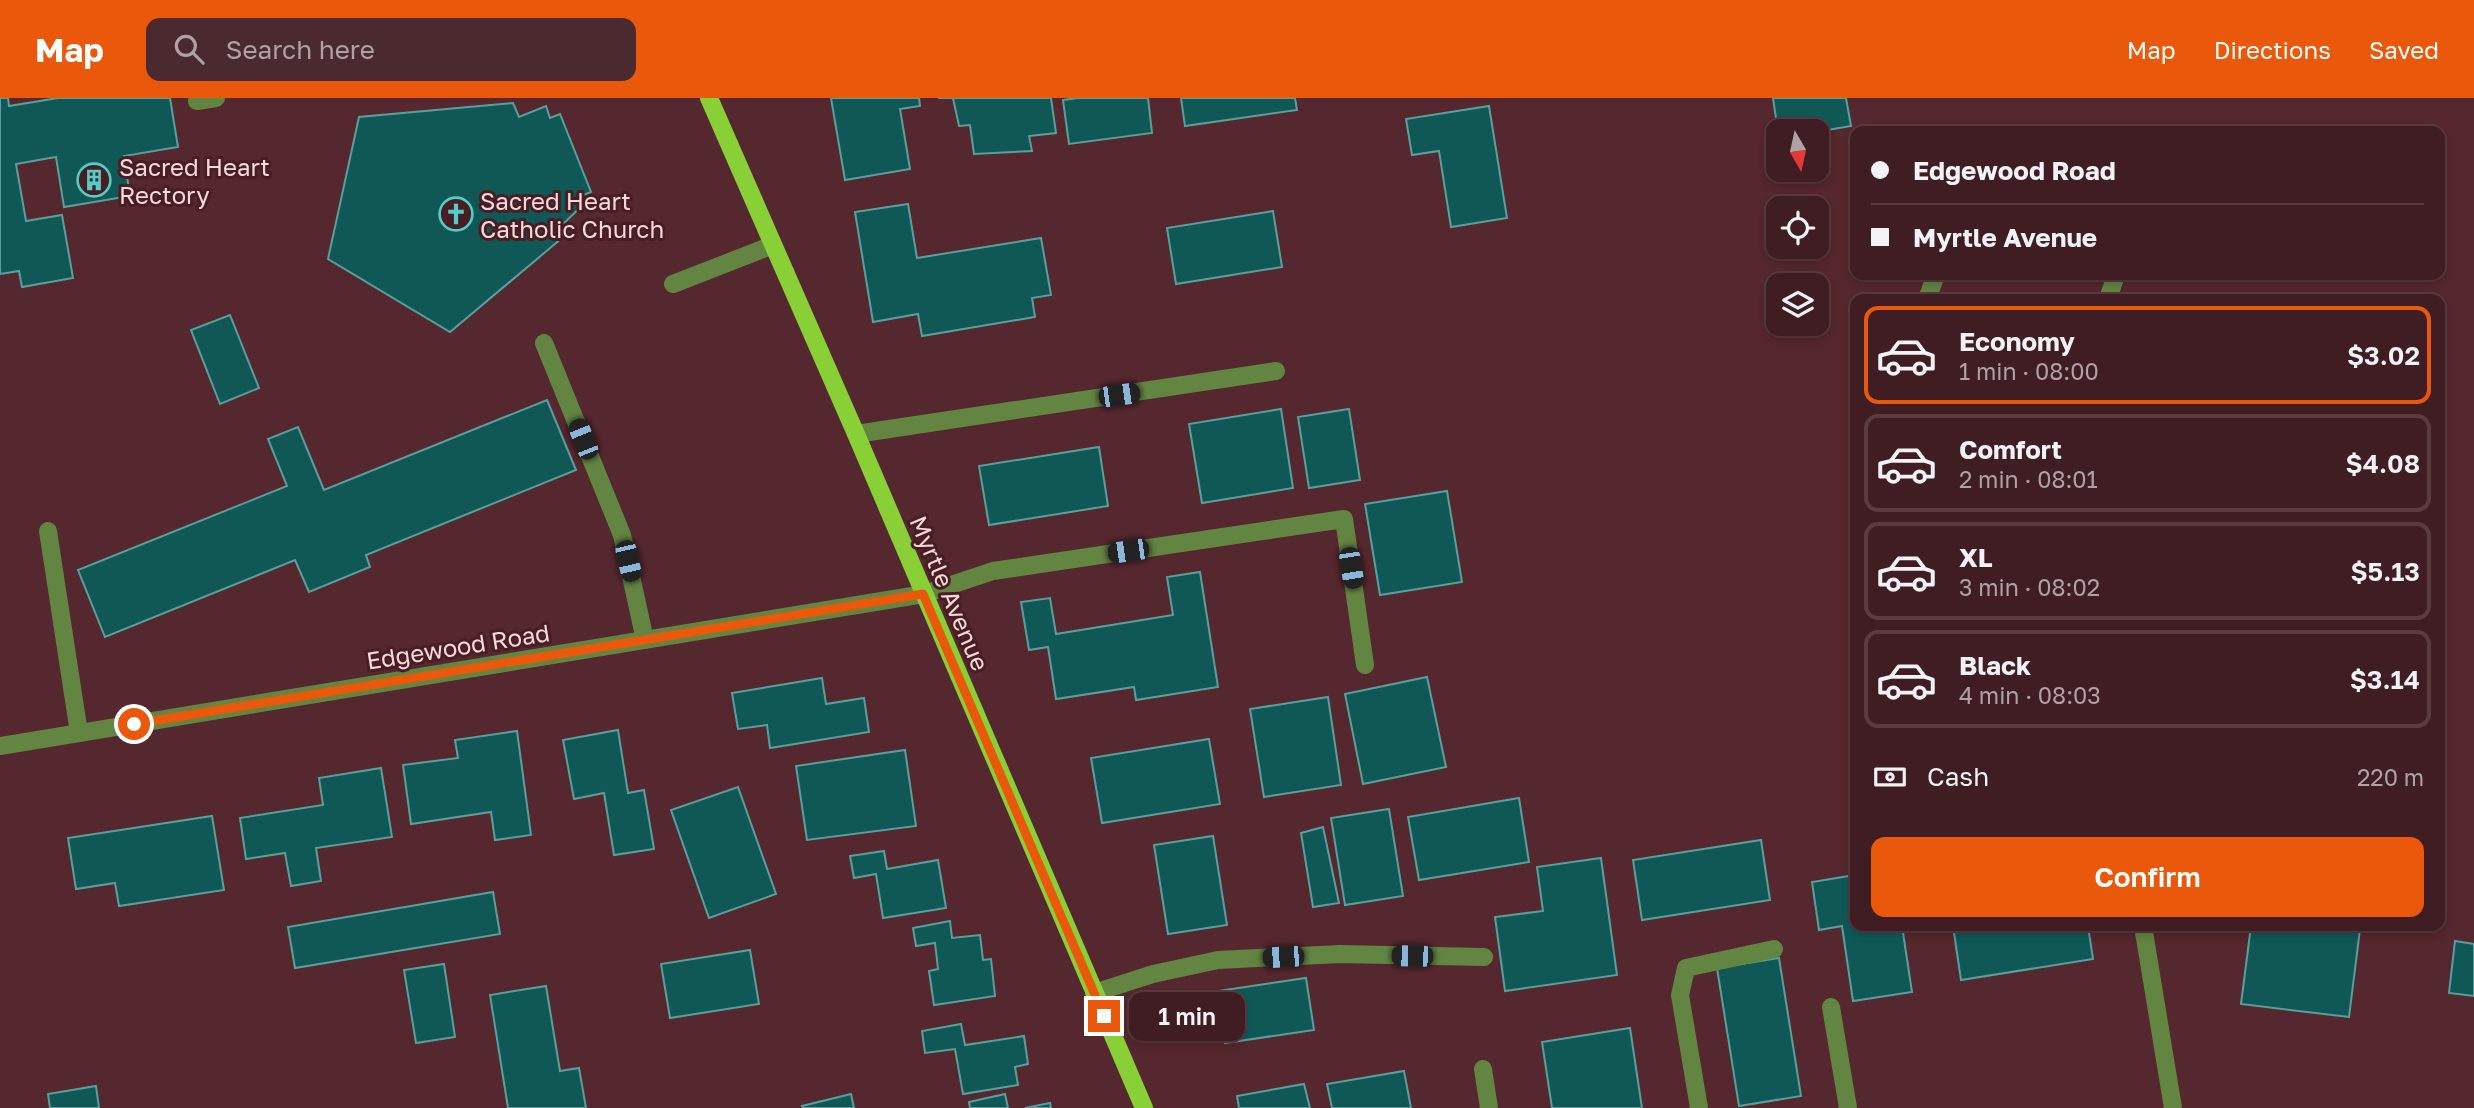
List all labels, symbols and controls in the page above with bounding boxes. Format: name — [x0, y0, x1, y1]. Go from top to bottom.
search box — [146, 18, 636, 81]
text: Map — [35, 30, 104, 69]
icon: search — [170, 30, 208, 68]
text: Search here — [226, 34, 375, 65]
text: Map — [2127, 35, 2176, 64]
text: Directions — [2214, 35, 2331, 64]
text: Saved — [2369, 35, 2439, 64]
north arrow — [1766, 119, 1829, 182]
map controls — [1766, 119, 1829, 336]
place label: Sacred Heart Rectory — [119, 152, 270, 209]
text: Edgewood Road — [1913, 155, 2116, 186]
building icon: Sacred Heart Rectory — [75, 161, 113, 199]
place label: Sacred Heart Catholic Church — [480, 186, 664, 243]
church icon: Sacred Heart Catholic Church — [437, 195, 475, 233]
button: locate — [1766, 196, 1829, 259]
text: Myrtle Avenue — [1913, 222, 2097, 253]
button: layers — [1766, 273, 1829, 336]
icon: car — [1875, 324, 1938, 387]
text: Economy — [1959, 326, 2075, 357]
text: $3.02 — [2347, 340, 2420, 371]
text: 1 min · 08:00 — [1959, 357, 2099, 385]
car — [1097, 382, 1142, 408]
car — [566, 416, 601, 462]
icon: car — [1875, 432, 1938, 495]
text: Comfort — [1959, 434, 2062, 465]
text: $4.08 — [2346, 448, 2420, 479]
text: 2 min · 08:01 — [1959, 465, 2098, 493]
street label: Myrtle Avenue — [904, 511, 996, 675]
car — [614, 538, 643, 584]
car — [1106, 538, 1151, 564]
icon: car — [1875, 540, 1938, 603]
text: XL — [1959, 542, 1993, 573]
car — [1338, 546, 1365, 590]
text: $5.13 — [2350, 556, 2420, 587]
text: 3 min · 08:02 — [1959, 573, 2100, 601]
street label: Edgewood Road — [364, 617, 552, 675]
icon: car — [1875, 648, 1938, 711]
text: Black — [1959, 650, 2031, 681]
text: $3.14 — [2350, 664, 2420, 695]
text: 4 min · 08:03 — [1959, 681, 2101, 709]
route start — [118, 708, 150, 740]
icon: cash — [1871, 758, 1909, 796]
text: Cash — [1927, 761, 1989, 792]
text: 220 m — [2357, 763, 2424, 791]
button: Confirm — [1871, 837, 2424, 917]
car — [1262, 945, 1305, 969]
car — [1391, 945, 1434, 967]
callout: 1 min — [1128, 992, 1244, 1040]
route end — [1088, 1000, 1120, 1032]
text: 1 min — [1158, 1002, 1216, 1030]

